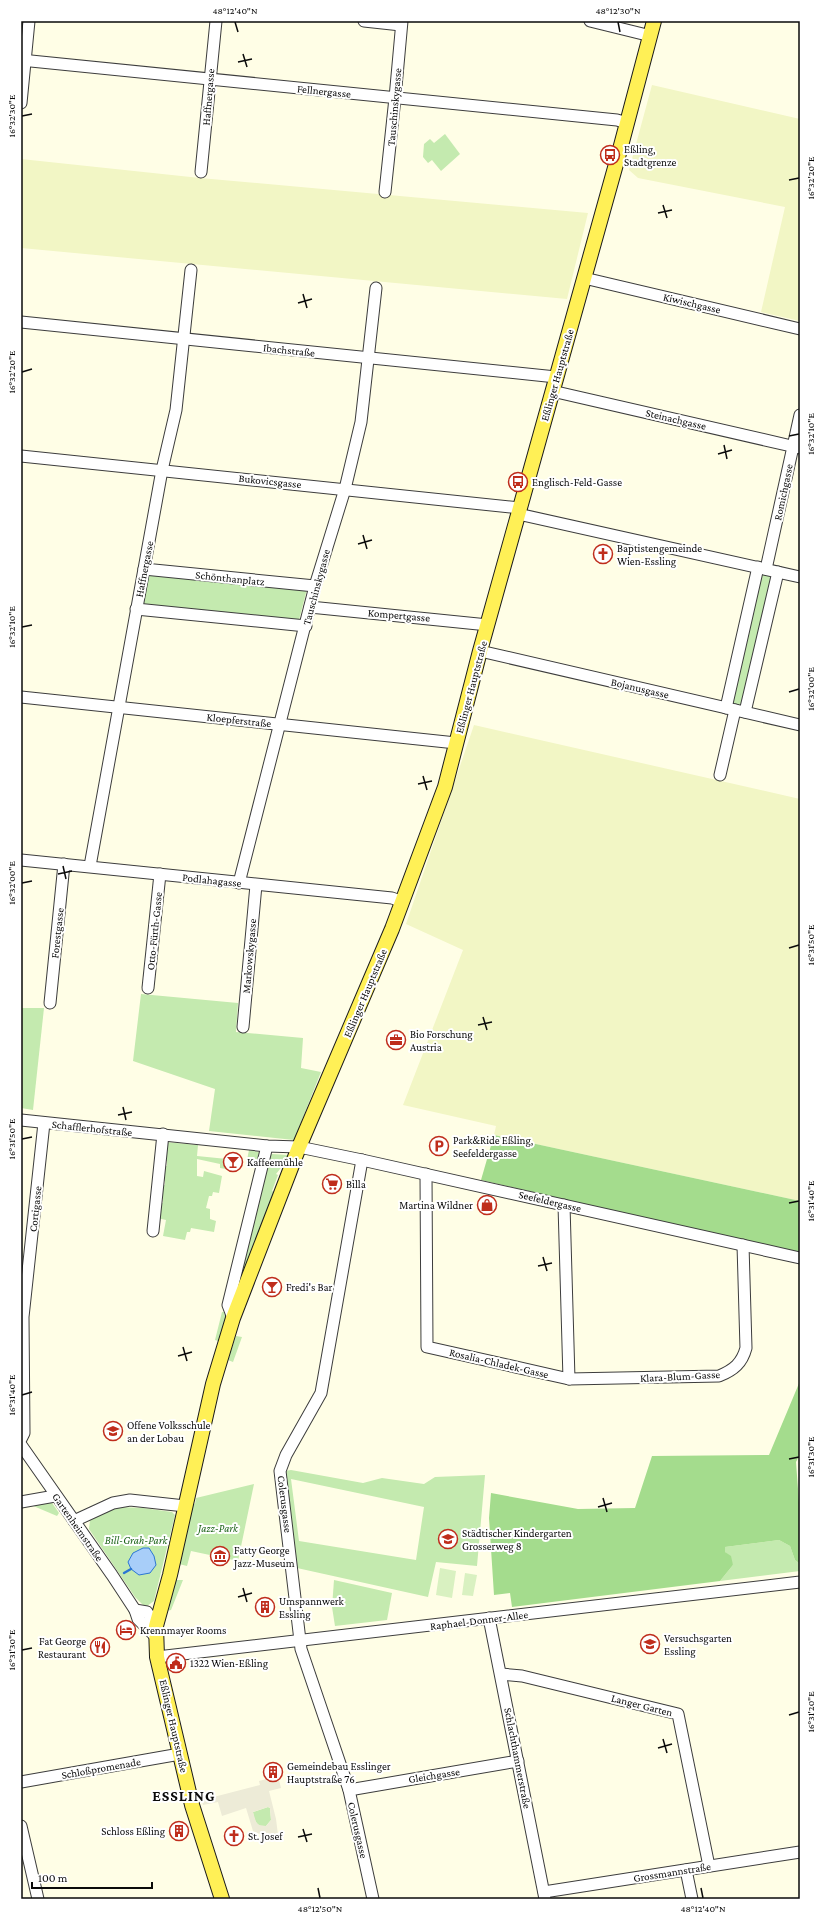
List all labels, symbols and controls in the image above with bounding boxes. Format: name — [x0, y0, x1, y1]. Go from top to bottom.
text: 48°12'40"N — [212, 5, 258, 16]
text: 48°12'30"N — [595, 5, 641, 16]
street label: Tauschinskygasse — [385, 67, 404, 147]
street label: Haffnergasse — [200, 68, 217, 126]
street label: Fellnergasse — [296, 82, 352, 101]
text: 16°32'30"E — [6, 94, 17, 137]
place label: Eßling, Stadtgrenze — [624, 143, 677, 169]
bus stop icon: Eßling, Stadtgrenze — [599, 144, 621, 166]
text: 16°32'20"E — [805, 156, 816, 200]
street label: Kiwischgasse — [662, 291, 722, 316]
street label: Eßlinger Hauptstraße — [538, 328, 577, 423]
street label: Ibachstraße — [262, 341, 316, 359]
text: 16°32'20"E — [6, 350, 17, 394]
street label: Steinachgasse — [644, 406, 708, 433]
text: 16°32'10"E — [805, 413, 816, 455]
street label: Romichgasse — [771, 463, 796, 522]
bus stop icon: Englisch-Feld-Gasse — [507, 471, 529, 493]
street label: Bukovicsgasse — [238, 472, 302, 491]
place label: Englisch-Feld-Gasse — [532, 476, 622, 489]
street label: Haffnergasse — [133, 540, 156, 598]
place label: Baptistengemeinde Wien-Essling — [617, 542, 702, 568]
church icon: Baptistengemeinde Wien-Essling — [592, 543, 614, 565]
street label: Tauschinskygasse — [300, 547, 333, 627]
street label: Schönthanplatz — [195, 568, 266, 589]
text: 16°32'10"E — [6, 606, 17, 648]
street label: Kompertgasse — [367, 606, 431, 625]
street label: Eßlinger Hauptstraße — [453, 639, 490, 735]
text: 16°32'00"E — [805, 667, 816, 711]
street label: Bojanusgasse — [610, 675, 670, 702]
street label: Kloepferstraße — [206, 711, 272, 730]
text: 16°32'00"E — [6, 861, 17, 905]
street label: Podlahagasse — [182, 871, 242, 890]
street label: Otto-Fürth-Gasse — [144, 891, 164, 971]
street label: Forestgasse — [48, 907, 67, 959]
street label: Markowskygasse — [240, 918, 259, 994]
text: 16°31'50"E — [805, 924, 816, 965]
street label: Eßlinger Hauptstraße — [341, 947, 390, 1039]
place label: Bio Forschung Austria — [410, 1028, 473, 1053]
office icon: Bio Forschung Austria — [385, 1029, 407, 1051]
text: 16°31'50"E — [6, 1118, 17, 1159]
street label: Schafflerhofstraße — [51, 1118, 133, 1138]
place label: Park&Ride Eßling, Seefeldergasse — [453, 1134, 533, 1160]
parking icon: Park&Ride Eßling, Seefeldergasse — [428, 1135, 450, 1157]
bar icon: Kaffeemühle — [222, 1151, 244, 1173]
place label: Kaffeemühle — [247, 1156, 303, 1168]
supermarket icon: Billa — [321, 1173, 343, 1195]
place label: Billa — [346, 1178, 366, 1190]
text: 16°31'40"E — [805, 1180, 816, 1222]
street label: Cortigasse — [27, 1185, 44, 1233]
street label: Seefeldergasse — [517, 1188, 583, 1215]
shop icon: Martina Wildner — [476, 1194, 498, 1216]
place label: Martina Wildner — [399, 1199, 473, 1211]
bar icon: Fredi's Bar — [261, 1276, 283, 1298]
place label: Fredi's Bar — [286, 1281, 333, 1293]
street label: Rosalia-Chladek-Gasse — [448, 1346, 550, 1380]
street label: Klara-Blum-Gasse — [640, 1368, 721, 1384]
text: 16°31'40"E — [6, 1374, 17, 1416]
place label: Offene Volksschule an der Lobau — [127, 1419, 211, 1444]
school or university icon: Offene Volksschule an der Lobau — [102, 1420, 124, 1442]
text: 16°31'30"E — [805, 1436, 816, 1478]
street label: Colerusgasse — [275, 1475, 294, 1534]
street label: Gartenheimstraße — [50, 1491, 106, 1564]
park label: Jazz-Park — [196, 1522, 239, 1535]
place label: Städtischer Kindergarten Grosserweg 8 — [462, 1527, 572, 1553]
school or university icon: Städtischer Kindergarten Grosserweg 8 — [437, 1528, 459, 1550]
park label: Bill-Grah-Park — [105, 1534, 168, 1546]
place label: Fatty George Jazz-Museum — [233, 1544, 295, 1570]
museum icon: Fatty George Jazz-Museum — [209, 1545, 231, 1567]
place label: Umspannwerk Essling — [279, 1595, 345, 1621]
building icon: Umspannwerk Essling — [254, 1596, 276, 1618]
street label: Raphael-Donner-Allee — [429, 1608, 529, 1633]
hotel icon: Krennmayer Rooms — [115, 1619, 137, 1641]
place label: Krennmayer Rooms — [140, 1624, 226, 1637]
text: 16°31'30"E — [6, 1629, 17, 1671]
place label: Versuchsgarten Essling — [664, 1632, 732, 1658]
school or university icon: Versuchsgarten Essling — [639, 1633, 661, 1655]
place label: Fat George Restaurant — [38, 1635, 86, 1660]
restaurant icon: Fat George Restaurant — [89, 1636, 111, 1658]
public building icon: 1322 Wien-Eßling — [165, 1652, 187, 1674]
place label: 1322 Wien-Eßling — [190, 1657, 269, 1670]
street label: Eßlinger Hauptstraße — [156, 1678, 191, 1774]
text: 16°31'20"E — [805, 1691, 816, 1733]
street label: Langer Garten — [610, 1692, 674, 1719]
street label: Schlachthammerstraße — [502, 1706, 534, 1810]
street label: Schloßpromenade — [60, 1755, 142, 1782]
place label: Gemeindebau Esslinger Hauptstraße 76 — [287, 1760, 391, 1786]
building icon: Gemeindebau Esslinger Hauptstraße 76 — [262, 1761, 284, 1783]
street label: Gleichgasse — [407, 1765, 461, 1786]
district label: ESSLING — [152, 1788, 216, 1804]
street label: Colerusgasse — [345, 1801, 370, 1860]
building icon: Schloss Eßling — [168, 1820, 190, 1842]
place label: Schloss Eßling — [101, 1825, 166, 1838]
church icon: St. Josef — [223, 1825, 245, 1847]
place label: St. Josef — [248, 1830, 283, 1843]
street label: Grossmannstraße — [632, 1860, 712, 1884]
scale bar — [32, 1864, 152, 1890]
text: 100 m — [38, 1871, 68, 1885]
text: 48°12'50"N — [298, 1903, 343, 1914]
text: 48°12'40"N — [680, 1903, 726, 1914]

